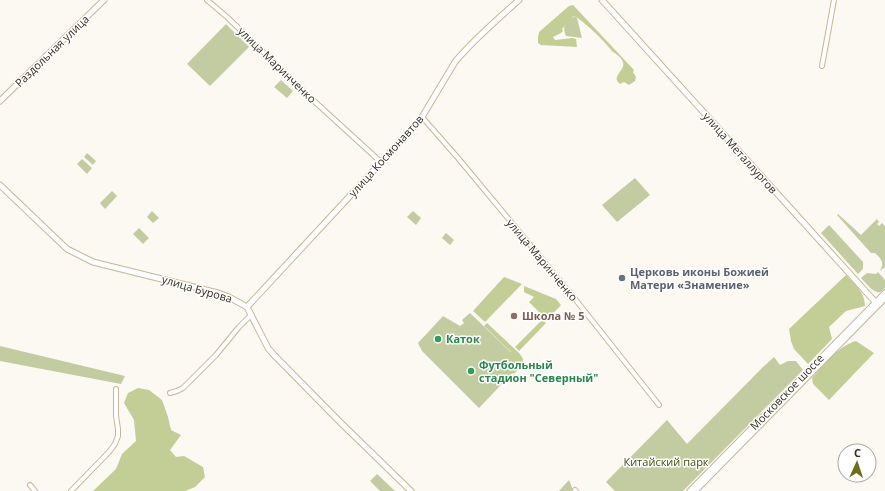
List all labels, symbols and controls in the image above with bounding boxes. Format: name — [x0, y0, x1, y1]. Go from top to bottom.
street label: Раздольная улица — [11, 11, 92, 90]
street label: улица Маринченко — [235, 23, 320, 106]
street label: улица Металлургов — [700, 109, 781, 197]
street label: улица Космонавтов — [345, 111, 426, 200]
street label: улица Маринченко — [503, 215, 582, 304]
place label: Церковь иконы Божией Матери «Знамение» — [630, 264, 769, 292]
street label: улица Бурова — [160, 271, 234, 306]
marker: Церковь иконы Божией Матери «Знамение» — [617, 273, 627, 283]
place label: Школа № 5 — [522, 308, 585, 323]
marker: Школа № 5 — [509, 311, 519, 321]
place label: Каток — [446, 331, 480, 346]
marker: Каток — [433, 334, 443, 344]
street label: Московское шоссе — [746, 350, 827, 433]
place label: Футбольный стадион "Северный" — [479, 357, 598, 385]
marker: Футбольный стадион "Северный" — [466, 366, 476, 376]
north arrow — [837, 443, 877, 483]
text: С — [854, 445, 861, 460]
park label: Китайский парк — [623, 454, 709, 469]

